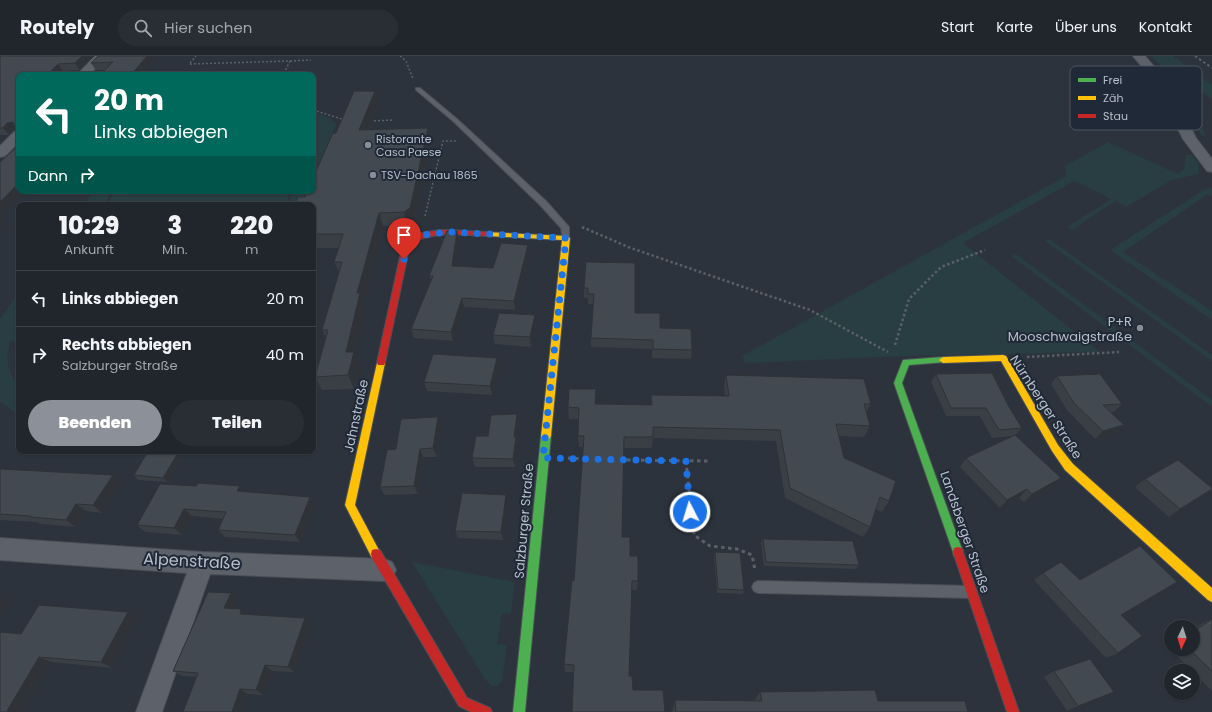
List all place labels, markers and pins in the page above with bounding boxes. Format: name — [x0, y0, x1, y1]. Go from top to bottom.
place label: Ristorante Casa Paese — [376, 131, 441, 160]
marker: Ristorante Casa Paese — [363, 140, 373, 150]
place label: TSV-Dachau 1865 — [381, 167, 478, 183]
marker: TSV-Dachau 1865 — [368, 170, 378, 180]
pin — [387, 218, 421, 259]
place label: P+R Mooschwaigstraße — [1008, 312, 1132, 346]
marker: P+R Mooschwaigstraße — [1135, 323, 1145, 333]

